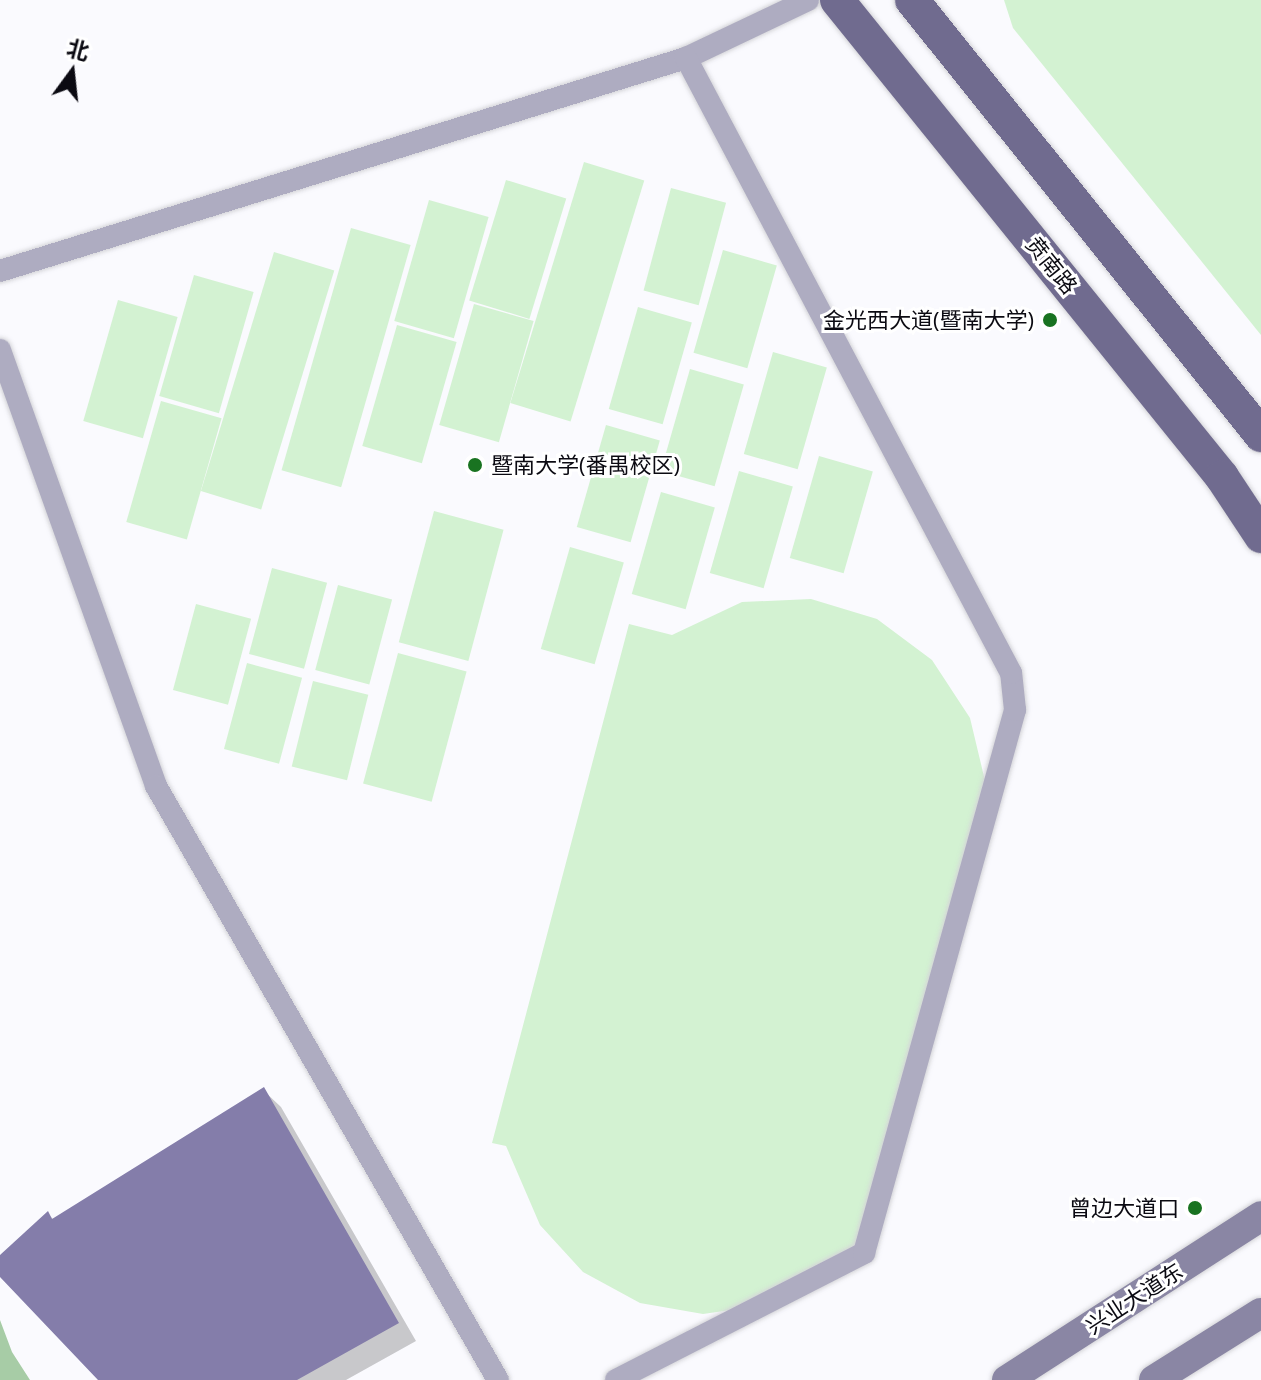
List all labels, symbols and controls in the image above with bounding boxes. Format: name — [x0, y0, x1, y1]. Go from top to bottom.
text: 北 — [64, 31, 93, 66]
north arrow — [32, 32, 112, 112]
street label: 贲南路 — [1021, 231, 1083, 299]
place label: 金光西大道(暨南大学) — [823, 307, 1034, 333]
marker: 金光西大道(暨南大学) — [1041, 311, 1059, 329]
place label: 暨南大学(番禺校区) — [491, 452, 680, 478]
marker: 暨南大学(番禺校区) — [466, 456, 484, 474]
place label: 曾边大道口 — [1069, 1195, 1179, 1221]
marker: 曾边大道口 — [1186, 1199, 1204, 1217]
street label: 兴业大道东 — [1081, 1257, 1187, 1339]

